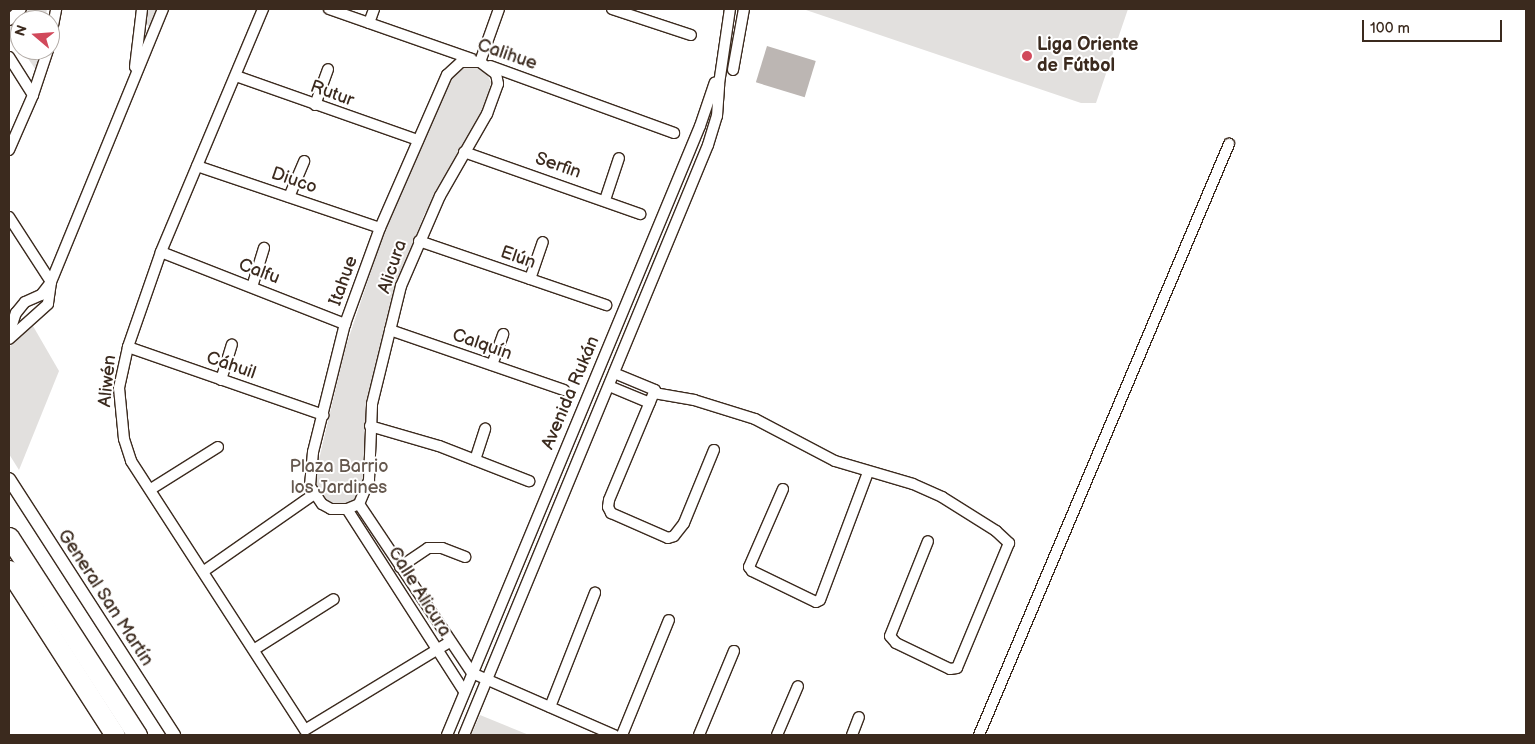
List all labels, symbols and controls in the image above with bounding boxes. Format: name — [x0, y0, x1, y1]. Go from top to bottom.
north arrow — [10, 10, 60, 60]
scale bar — [1365, 10, 1505, 42]
text: 100 m — [1370, 19, 1410, 38]
text: N — [11, 23, 31, 38]
street label: Calihue — [474, 35, 540, 75]
place label: Liga Oriente de Fútbol — [1037, 35, 1138, 78]
marker: Liga Oriente de Fútbol — [1021, 50, 1033, 62]
street label: Rutur — [307, 76, 357, 112]
street label: Serfin — [532, 148, 584, 184]
street label: Diuco — [268, 163, 320, 199]
street label: Alicura — [374, 237, 412, 297]
street label: Elún — [498, 242, 538, 274]
street label: Itahue — [325, 253, 363, 309]
street label: Calfu — [235, 254, 283, 290]
street label: Calquín — [449, 325, 515, 365]
street label: Avenida Rukán — [537, 333, 605, 453]
street label: Cáhuil — [203, 347, 259, 385]
street label: Aliwén — [95, 354, 121, 408]
park label: Plaza Barrio los Jardines — [290, 457, 388, 499]
street label: General San Martín — [53, 526, 157, 670]
street label: Calle Alicura — [383, 543, 455, 641]

